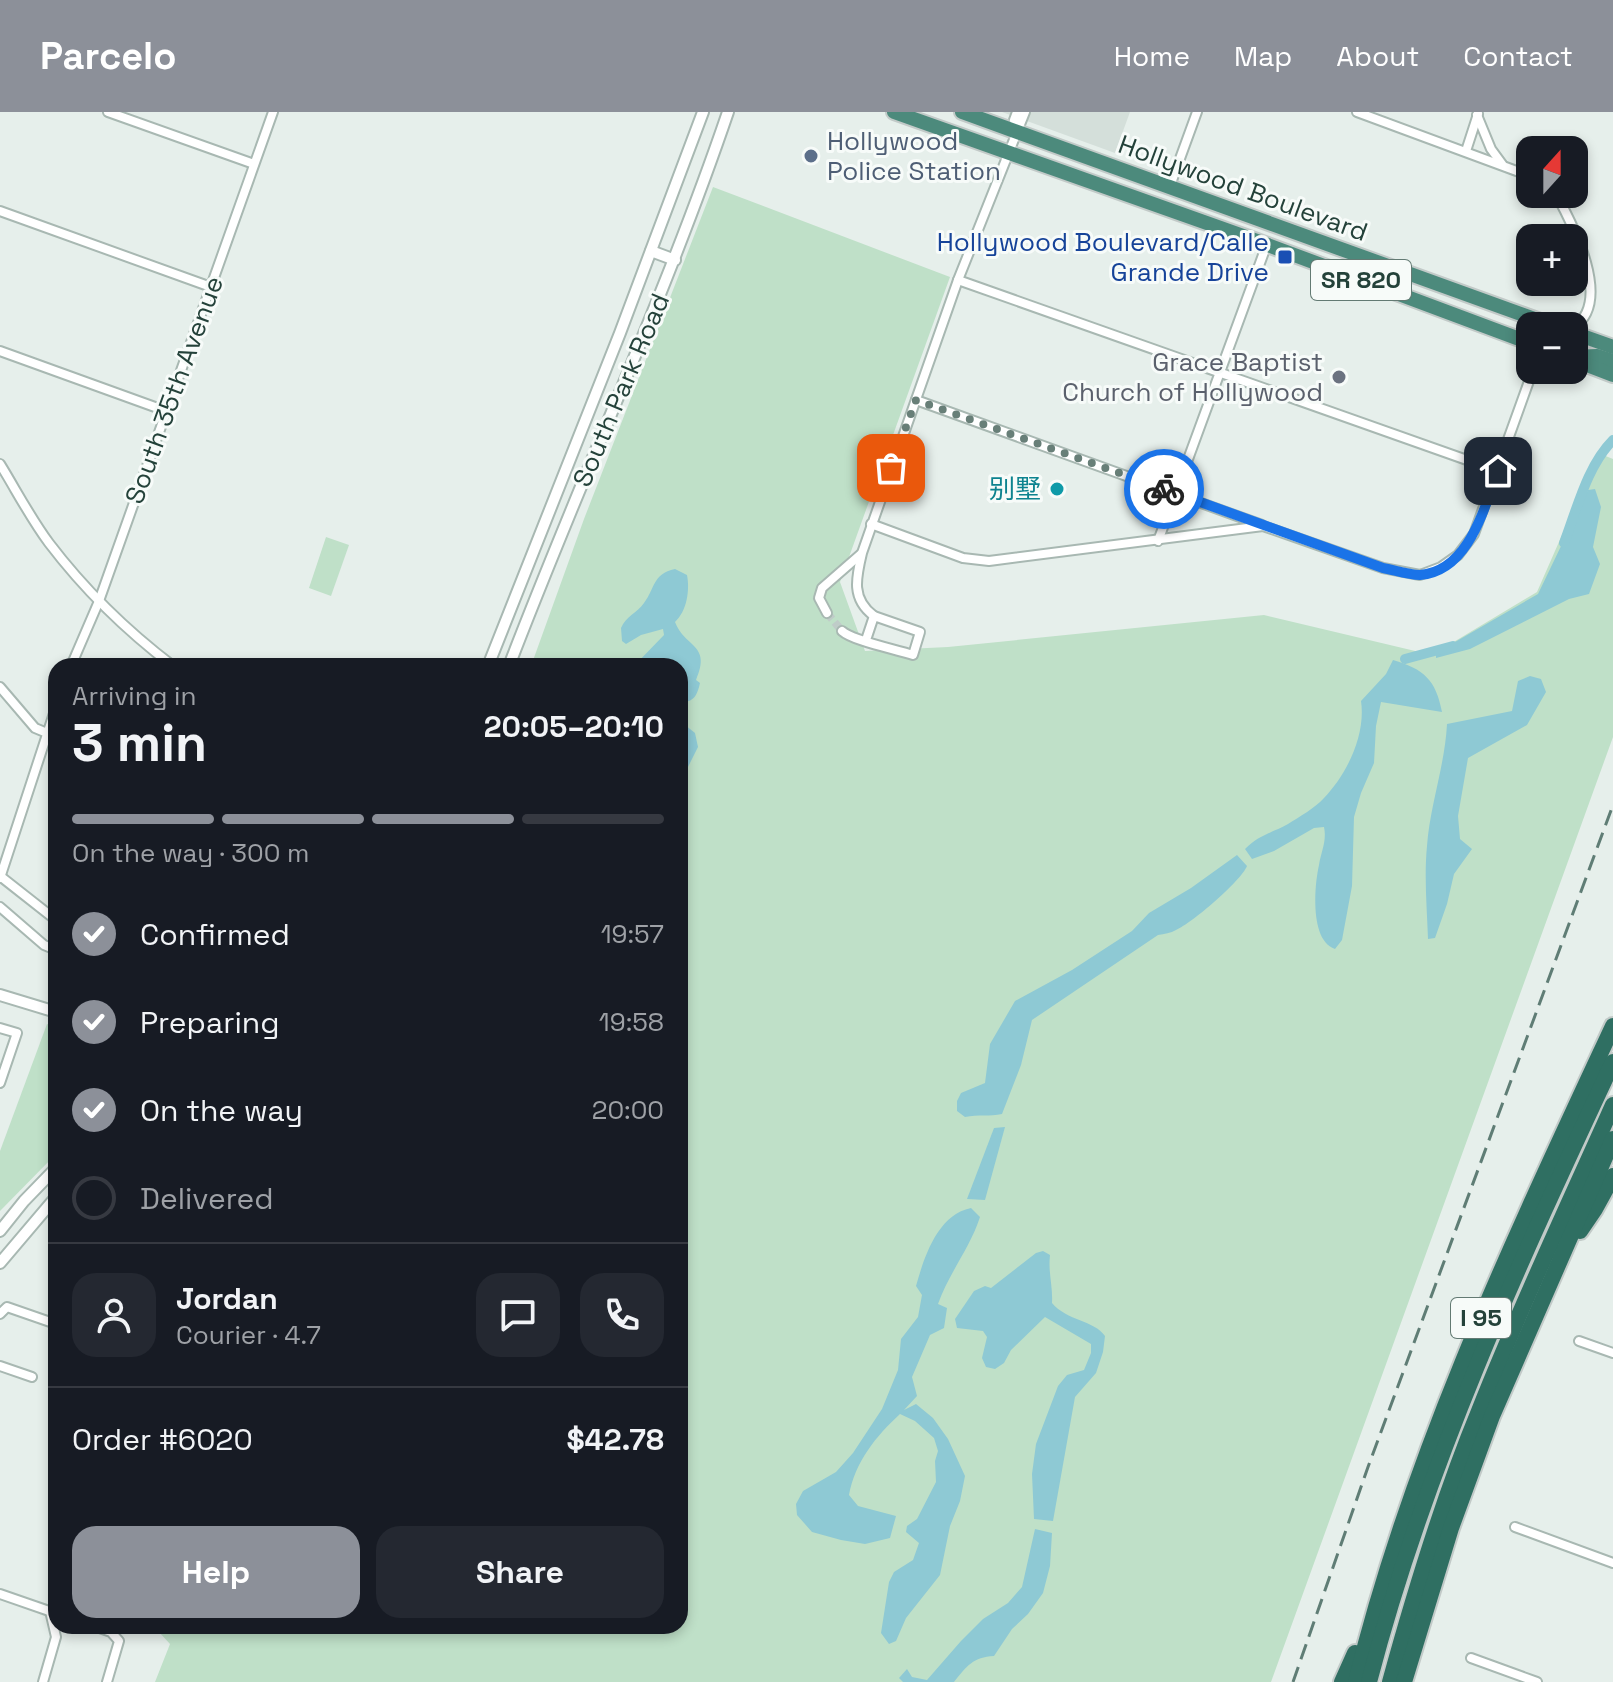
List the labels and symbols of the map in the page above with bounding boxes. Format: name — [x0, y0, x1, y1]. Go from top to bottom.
place label: Hollywood Police Station — [827, 124, 1001, 188]
street label: Hollywood Boulevard — [1114, 127, 1372, 249]
north arrow — [1516, 136, 1588, 208]
marker: Hollywood Police Station — [802, 147, 820, 165]
place label: Hollywood Boulevard/Calle Grande Drive — [937, 225, 1269, 289]
marker: Hollywood Boulevard/Calle Grande Drive — [1276, 248, 1294, 266]
road number: SR 820 — [1311, 260, 1411, 300]
street label: South 35th Avenue — [117, 271, 231, 509]
street label: South Park Road — [565, 288, 677, 492]
place label: Grace Baptist Church of Hollywood — [1062, 345, 1323, 409]
marker: Grace Baptist Church of Hollywood — [1330, 368, 1348, 386]
pin — [857, 434, 925, 502]
pin — [1464, 437, 1532, 505]
courier — [1124, 449, 1204, 529]
place label: 别墅 — [989, 472, 1041, 506]
marker: 别墅 — [1048, 480, 1066, 498]
road number: I 95 — [1451, 1298, 1511, 1338]

